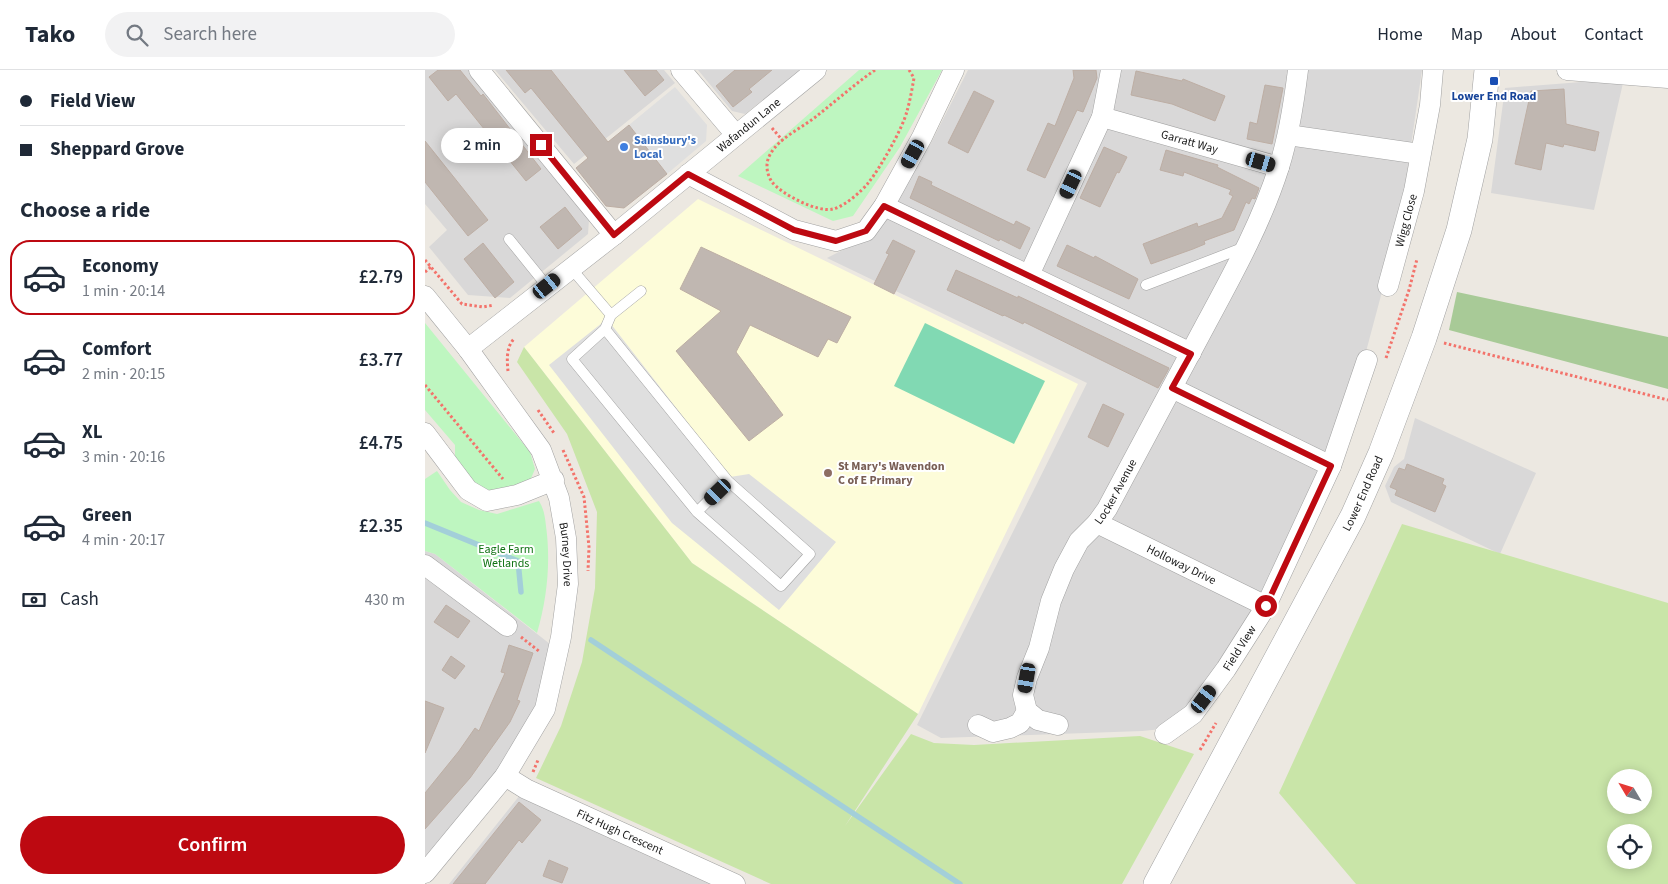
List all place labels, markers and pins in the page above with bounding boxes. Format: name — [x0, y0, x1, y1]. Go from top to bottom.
marker: Lower End Road — [1488, 75, 1500, 87]
place label: Lower End Road — [1452, 88, 1537, 105]
place label: Sainsbury's Local — [634, 132, 696, 163]
marker: Sainsbury's Local — [618, 141, 630, 153]
place label: St Mary's Wavendon C of E Primary — [838, 458, 945, 489]
marker: St Mary's Wavendon C of E Primary — [822, 467, 834, 479]

